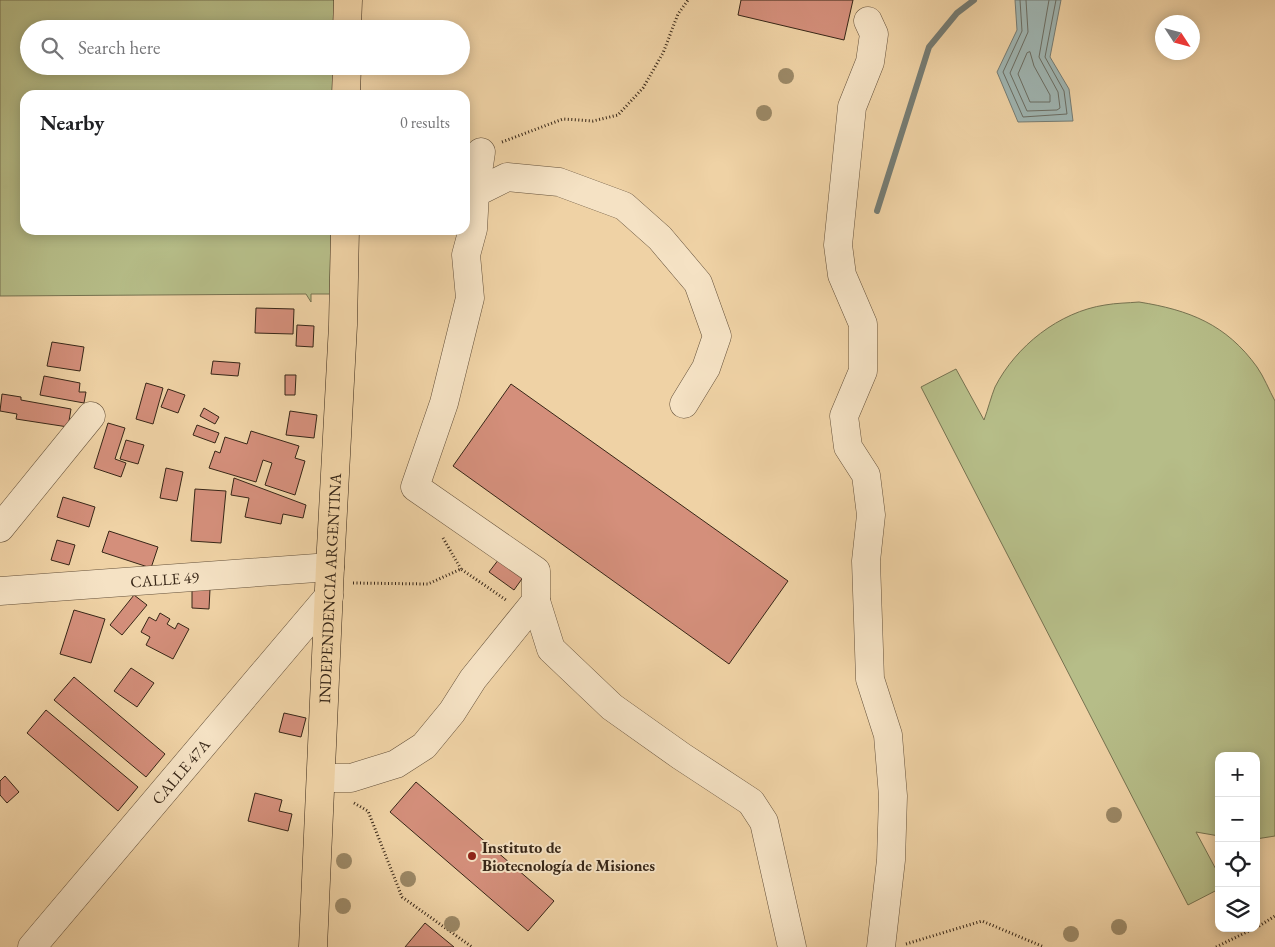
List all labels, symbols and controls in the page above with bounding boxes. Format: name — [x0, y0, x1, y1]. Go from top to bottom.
north arrow — [1155, 15, 1200, 60]
search box — [20, 20, 470, 75]
icon: search — [38, 34, 66, 62]
text: Search here — [78, 35, 160, 60]
text: Nearby — [40, 109, 104, 136]
text: 0 results — [400, 112, 450, 133]
street label: INDEPENDENCIA ARGENTINA — [314, 472, 346, 704]
street label: CALLE 49 — [130, 567, 200, 592]
street label: CALLE 47A — [147, 734, 215, 809]
map controls — [1215, 752, 1260, 932]
button: + — [1215, 752, 1260, 797]
button: − — [1215, 797, 1260, 842]
place label: Instituto de Biotecnología de Misiones — [482, 837, 655, 876]
button: locate — [1215, 842, 1260, 887]
marker: Instituto de Biotecnología de Misiones — [466, 850, 478, 862]
button: layers — [1215, 887, 1260, 932]

